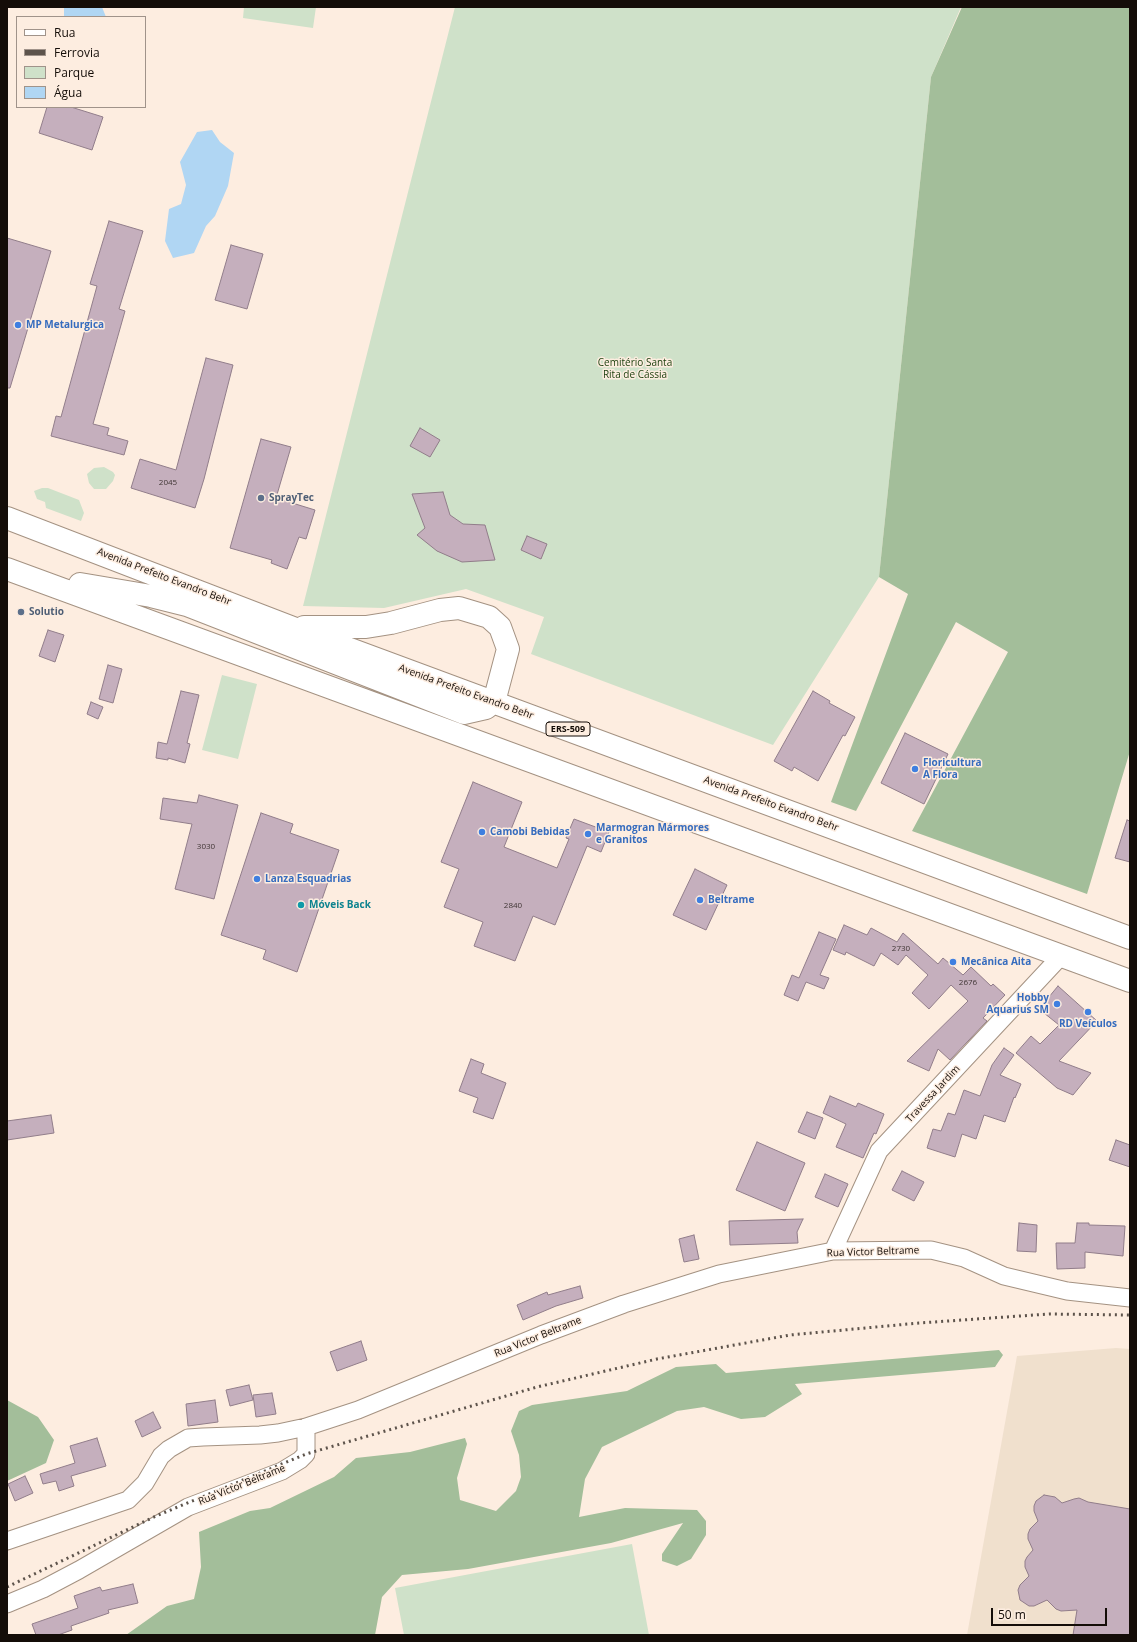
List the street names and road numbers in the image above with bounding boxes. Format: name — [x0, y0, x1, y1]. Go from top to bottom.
street label: Avenida Prefeito Evandro Behr — [95, 546, 233, 608]
street label: Avenida Prefeito Evandro Behr — [397, 662, 535, 722]
road number: ERS-509 — [546, 722, 590, 736]
street label: Avenida Prefeito Evandro Behr — [702, 774, 840, 834]
street label: Travessa Jardim — [903, 1063, 963, 1125]
street label: Rua Victor Beltrame — [826, 1244, 920, 1260]
street label: Rua Victor Beltrame — [493, 1314, 583, 1360]
street label: Rua Victor Beltrame — [197, 1462, 287, 1508]

